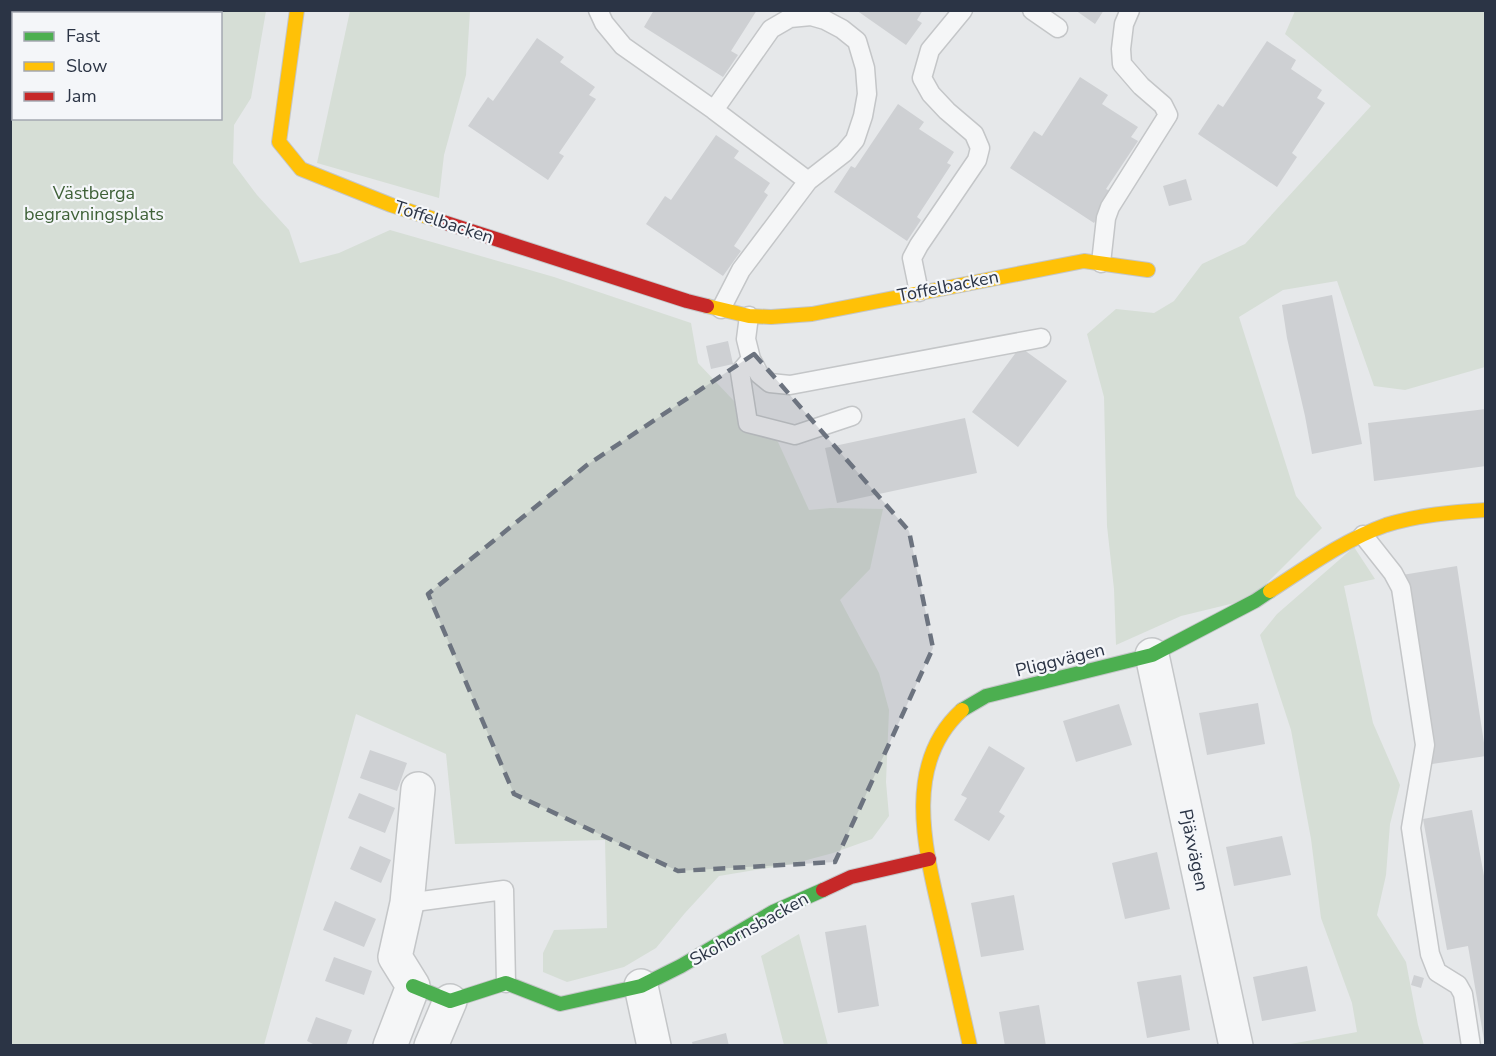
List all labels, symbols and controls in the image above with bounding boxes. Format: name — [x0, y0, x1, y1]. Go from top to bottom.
legend — [12, 12, 222, 120]
text: Fast — [66, 24, 101, 48]
text: Slow — [66, 54, 107, 78]
text: Jam — [65, 84, 97, 108]
park label: Västberga begravningsplats — [24, 181, 164, 226]
street label: Toffelbacken — [391, 195, 497, 249]
street label: Toffelbacken — [895, 264, 1001, 308]
street label: Pliggvägen — [1013, 637, 1107, 683]
street label: Pjäxvägen — [1174, 807, 1214, 893]
street label: Skohornsbacken — [685, 886, 813, 972]

